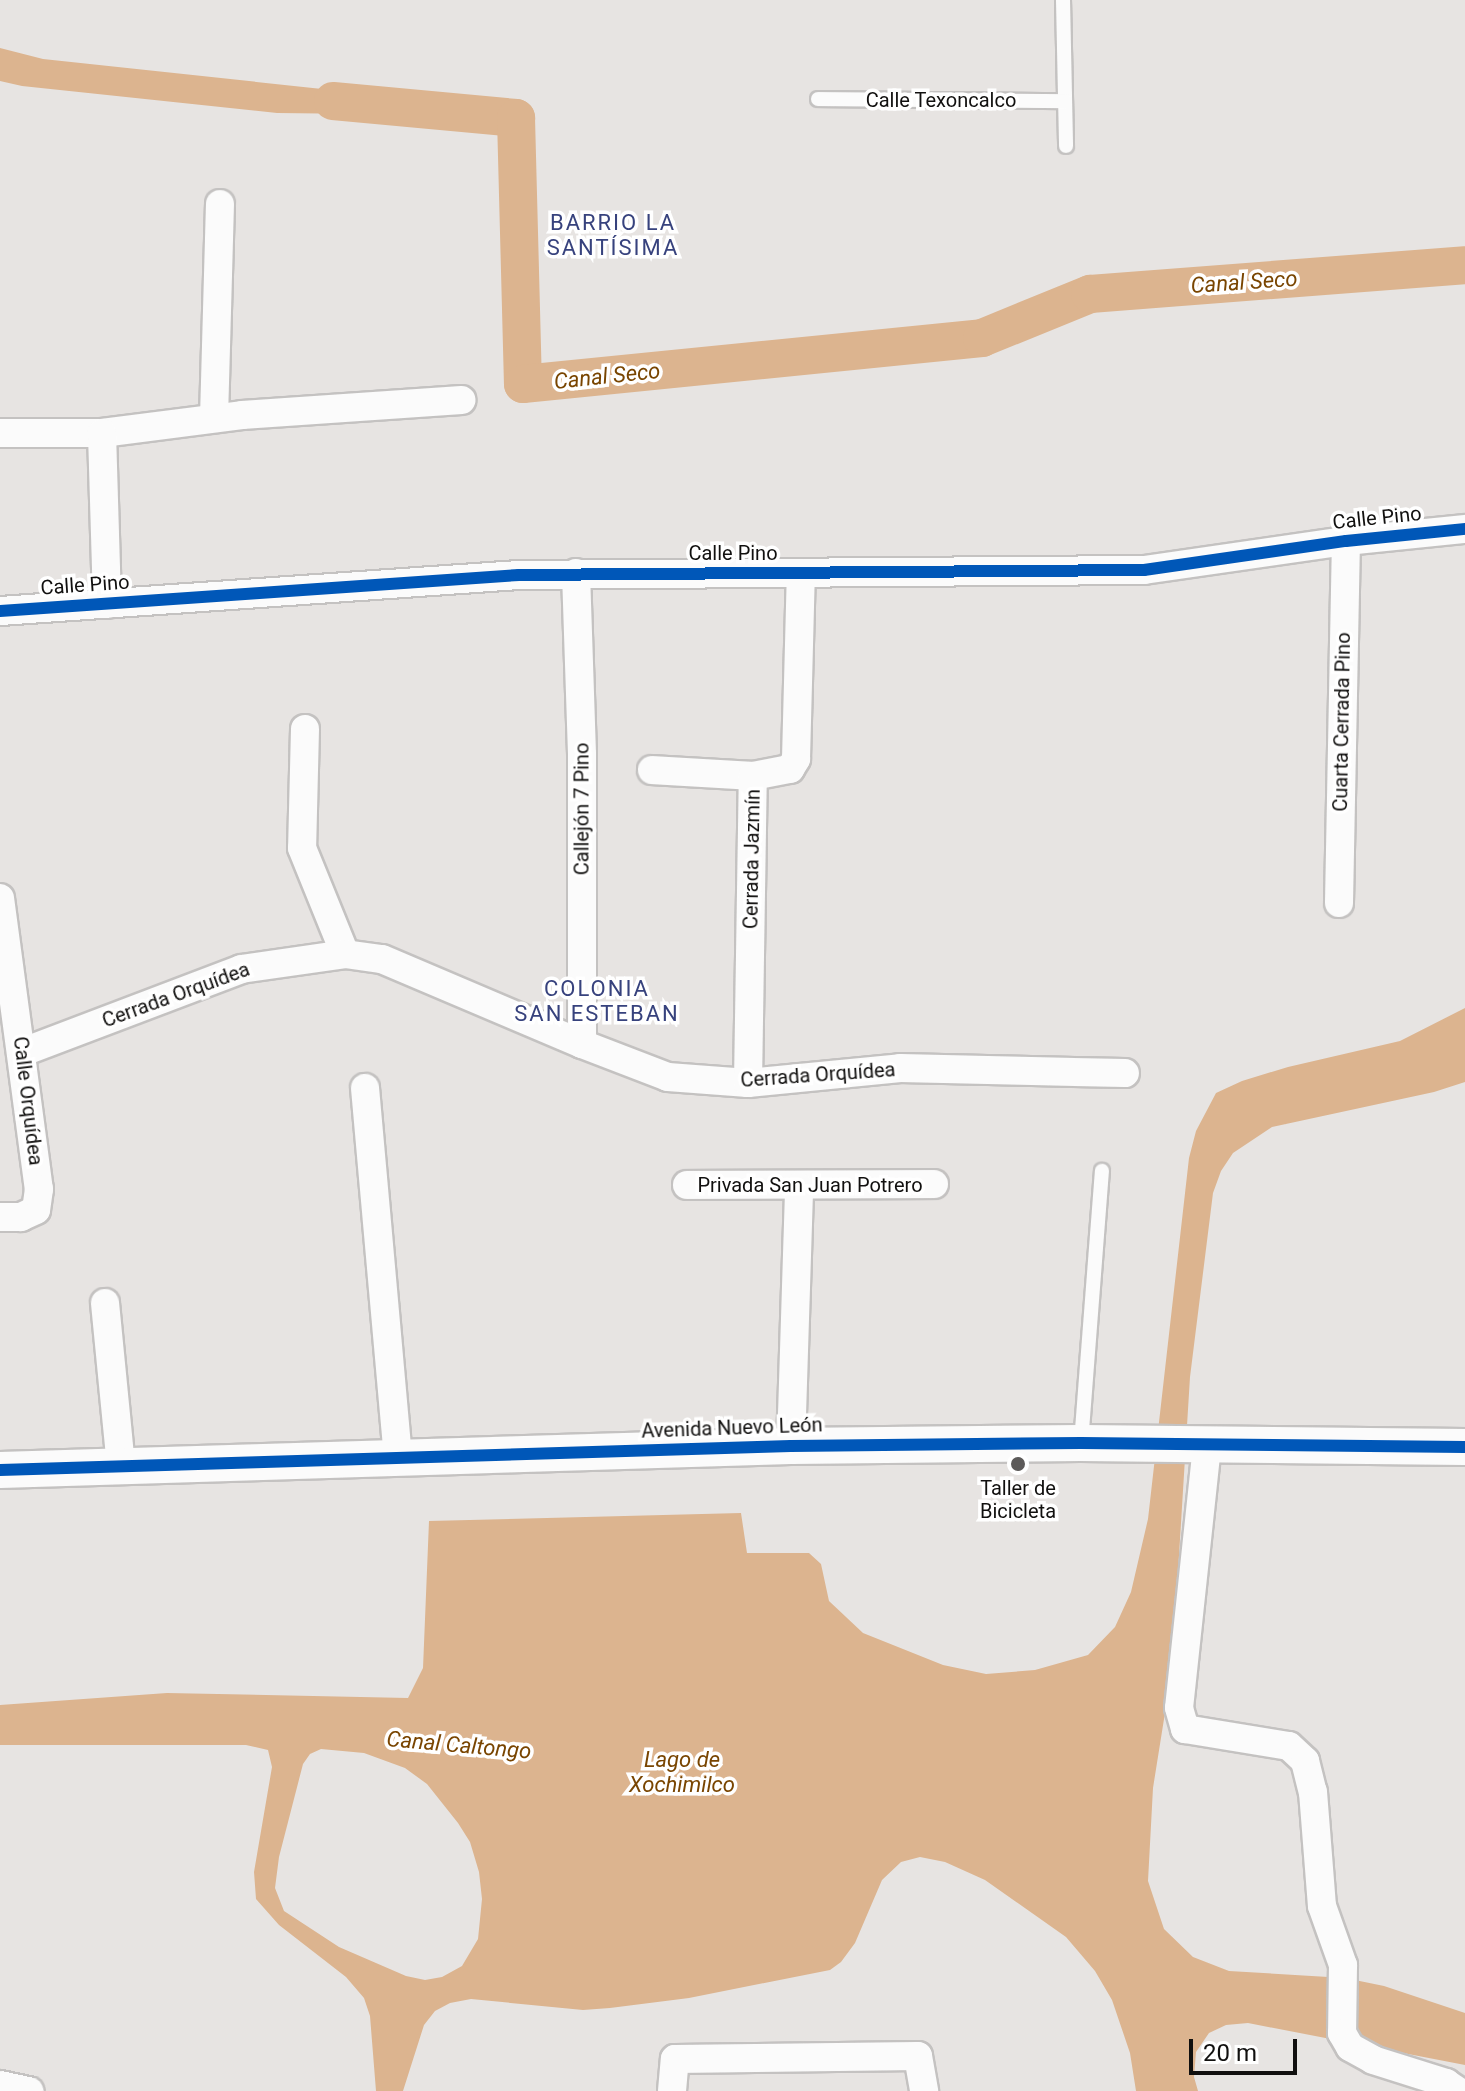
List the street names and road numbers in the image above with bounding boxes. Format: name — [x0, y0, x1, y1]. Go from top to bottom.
street label: Calle Texoncalco — [865, 88, 1017, 112]
street label: Calle Pino — [1331, 501, 1423, 535]
street label: Calle Pino — [688, 541, 778, 565]
street label: Calle Pino — [40, 570, 130, 600]
street label: Cuarta Cerrada Pino — [1328, 632, 1356, 812]
street label: Callejón 7 Pino — [570, 743, 594, 875]
street label: Cerrada Jazmín — [739, 789, 765, 929]
street label: Cerrada Orquídea — [99, 957, 253, 1033]
street label: Calle Orquídea — [8, 1035, 48, 1167]
street label: Cerrada Orquídea — [740, 1058, 896, 1092]
street label: Privada San Juan Potrero — [697, 1173, 923, 1197]
street label: Avenida Nuevo León — [641, 1413, 823, 1443]

